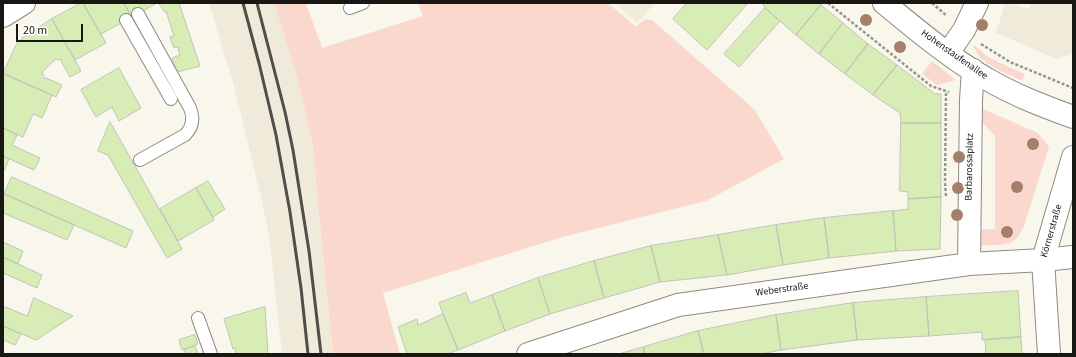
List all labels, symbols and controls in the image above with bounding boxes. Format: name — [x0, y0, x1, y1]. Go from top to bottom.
scale bar — [18, 16, 85, 42]
text: 20 m — [23, 22, 47, 39]
street label: Hohenstaufenallee — [918, 27, 990, 83]
street label: Barbarossaplatz — [963, 133, 977, 201]
street label: Körnerstraße — [1039, 203, 1065, 259]
street label: Weberstraße — [755, 280, 809, 300]

